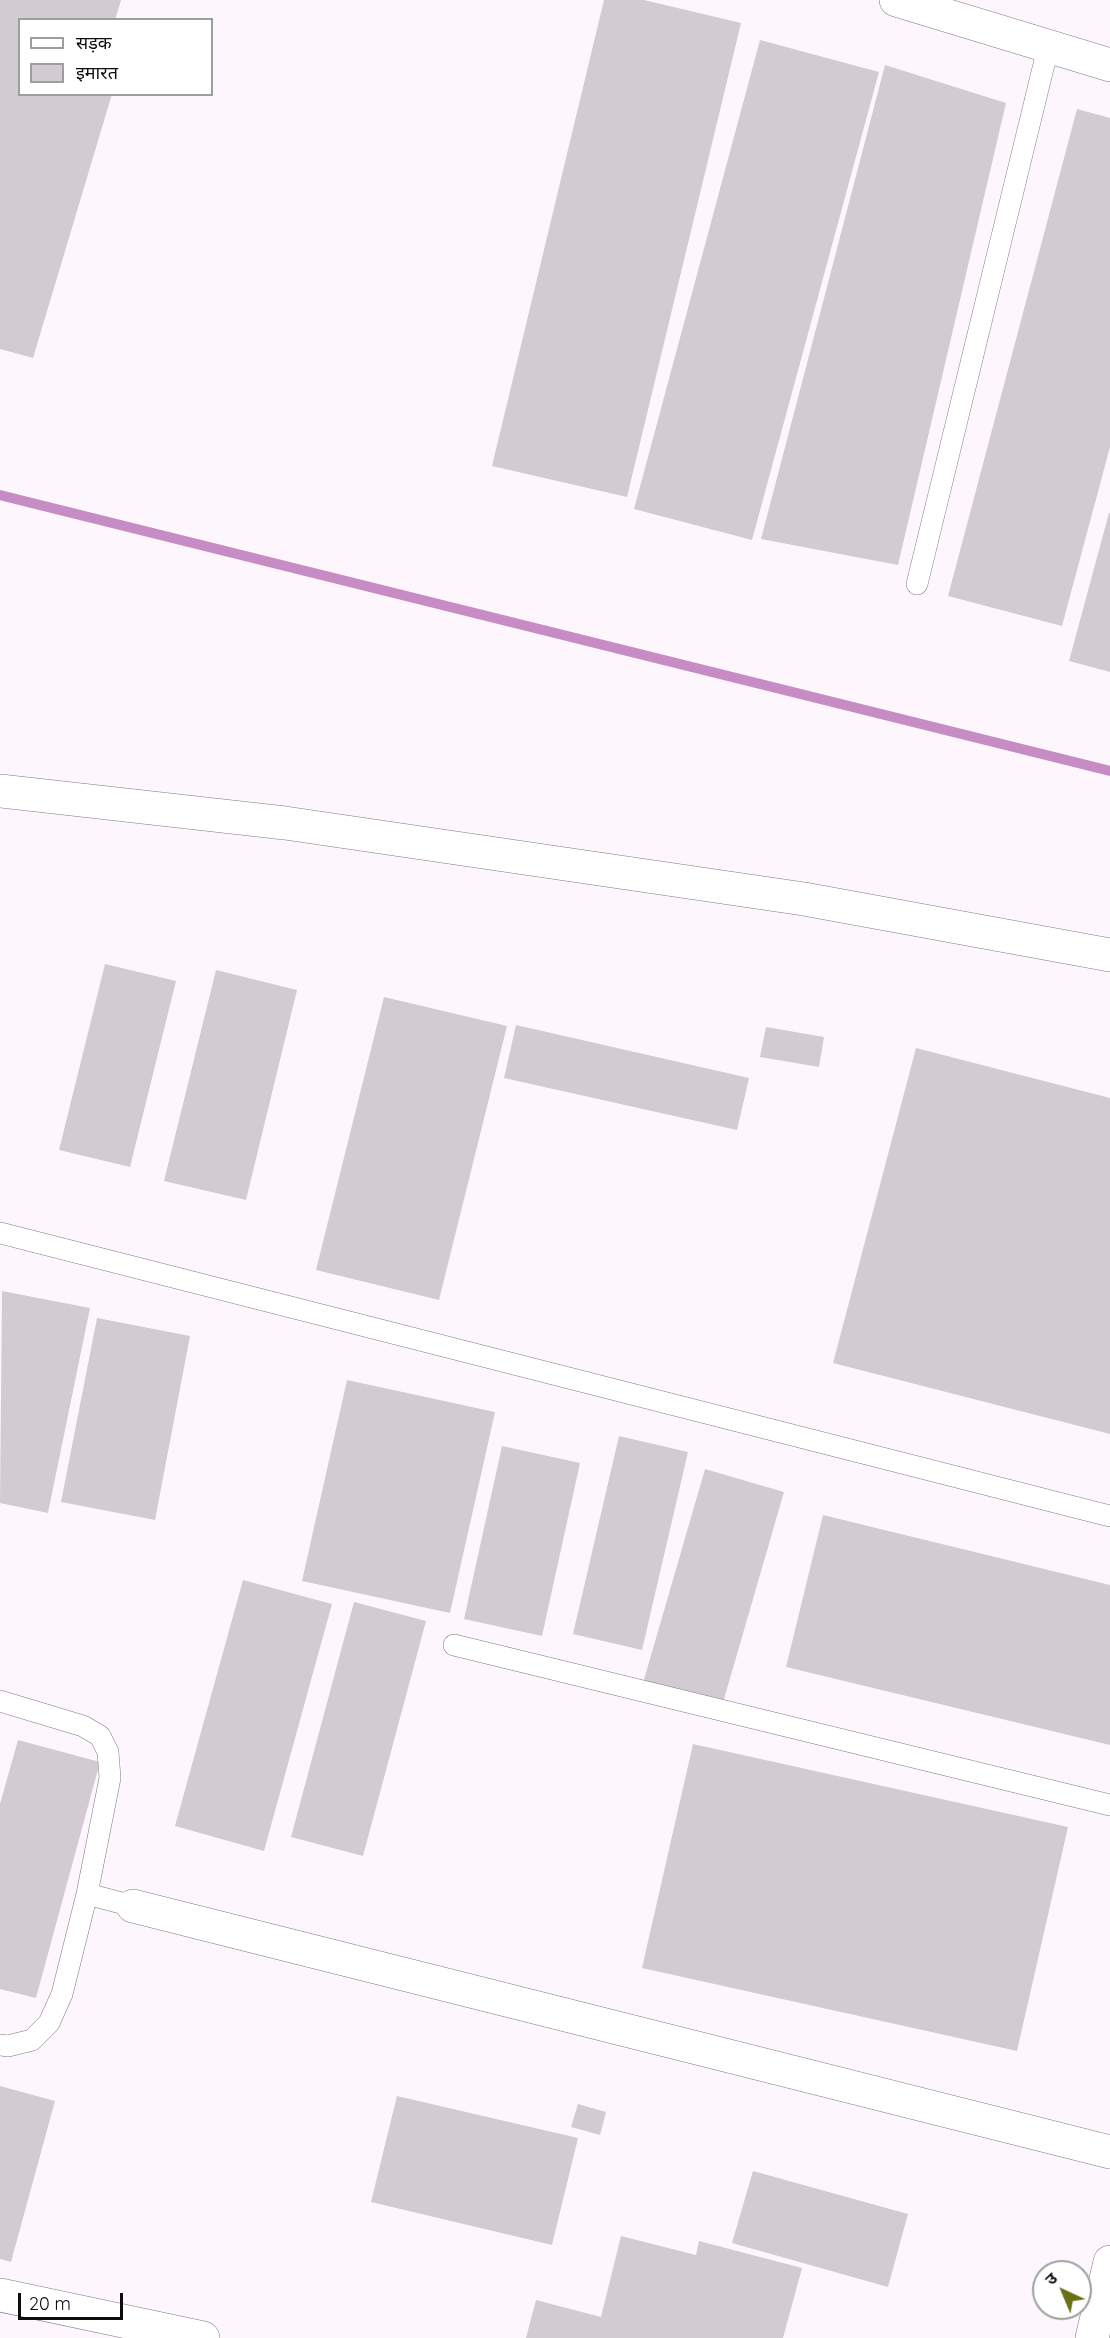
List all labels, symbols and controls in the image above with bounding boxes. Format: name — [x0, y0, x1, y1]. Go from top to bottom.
legend — [18, 18, 213, 96]
text: सड़क — [76, 31, 112, 54]
text: इमारत — [76, 61, 118, 84]
north arrow — [1032, 2260, 1092, 2320]
text: उ — [1041, 2268, 1061, 2289]
scale bar — [21, 2281, 126, 2319]
text: 20 m — [29, 2292, 71, 2315]

